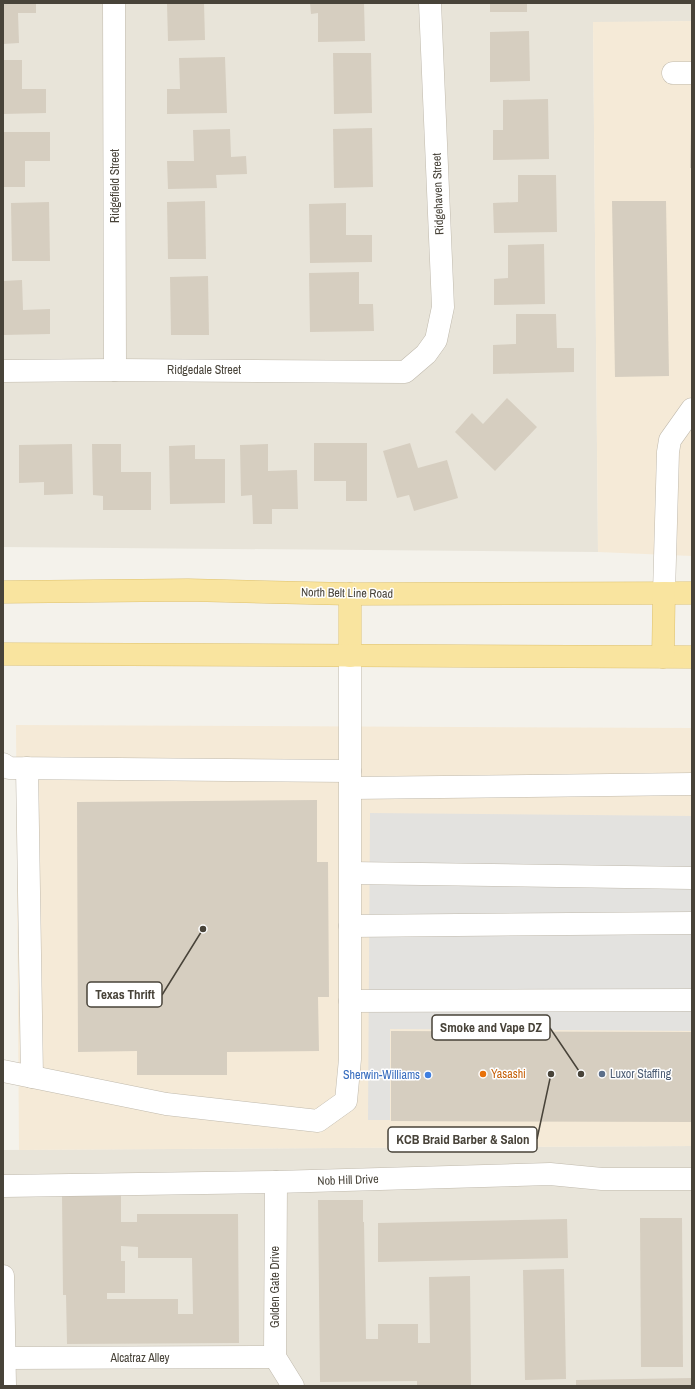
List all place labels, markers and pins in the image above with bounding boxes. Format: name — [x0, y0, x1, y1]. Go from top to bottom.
callout: Texas Thrift — [87, 982, 162, 1007]
callout: Smoke and Vape DZ — [432, 1015, 550, 1040]
place label: Yasashi — [491, 1066, 526, 1082]
place label: Luxor Staffing — [610, 1066, 672, 1082]
place label: Sherwin-Williams — [343, 1067, 420, 1083]
marker: Yasashi — [478, 1069, 488, 1079]
marker: Luxor Staffing — [597, 1069, 607, 1079]
marker: Sherwin-Williams — [423, 1070, 433, 1080]
callout: KCB Braid Barber & Salon — [388, 1127, 537, 1152]

